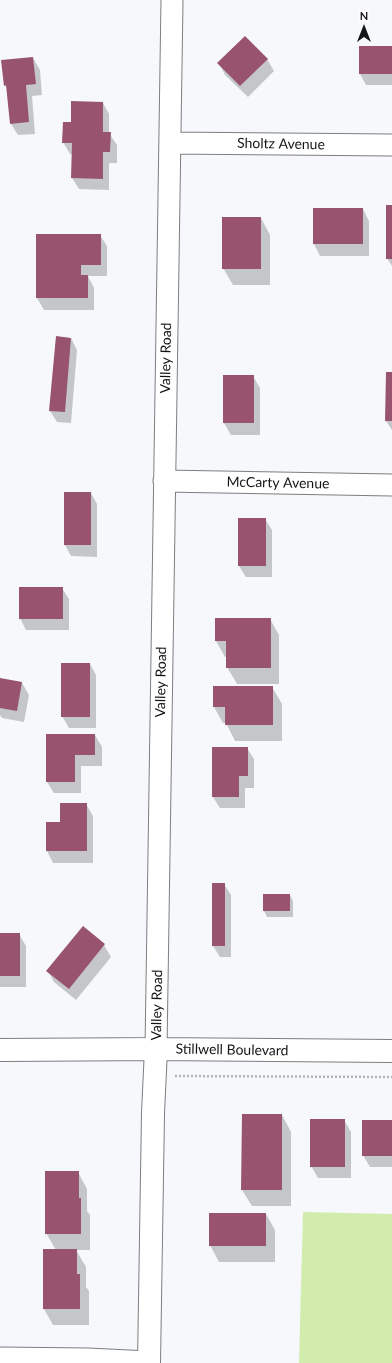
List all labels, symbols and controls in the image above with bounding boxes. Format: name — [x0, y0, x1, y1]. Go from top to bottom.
north arrow — [344, 8, 384, 48]
text: N — [360, 9, 368, 22]
street label: Sholtz Avenue — [237, 135, 325, 153]
street label: Valley Road — [157, 322, 175, 394]
street label: McCarty Avenue — [226, 474, 330, 492]
street label: Valley Road — [152, 646, 170, 718]
street label: Valley Road — [148, 969, 166, 1041]
street label: Stillwell Boulevard — [175, 1041, 289, 1059]

